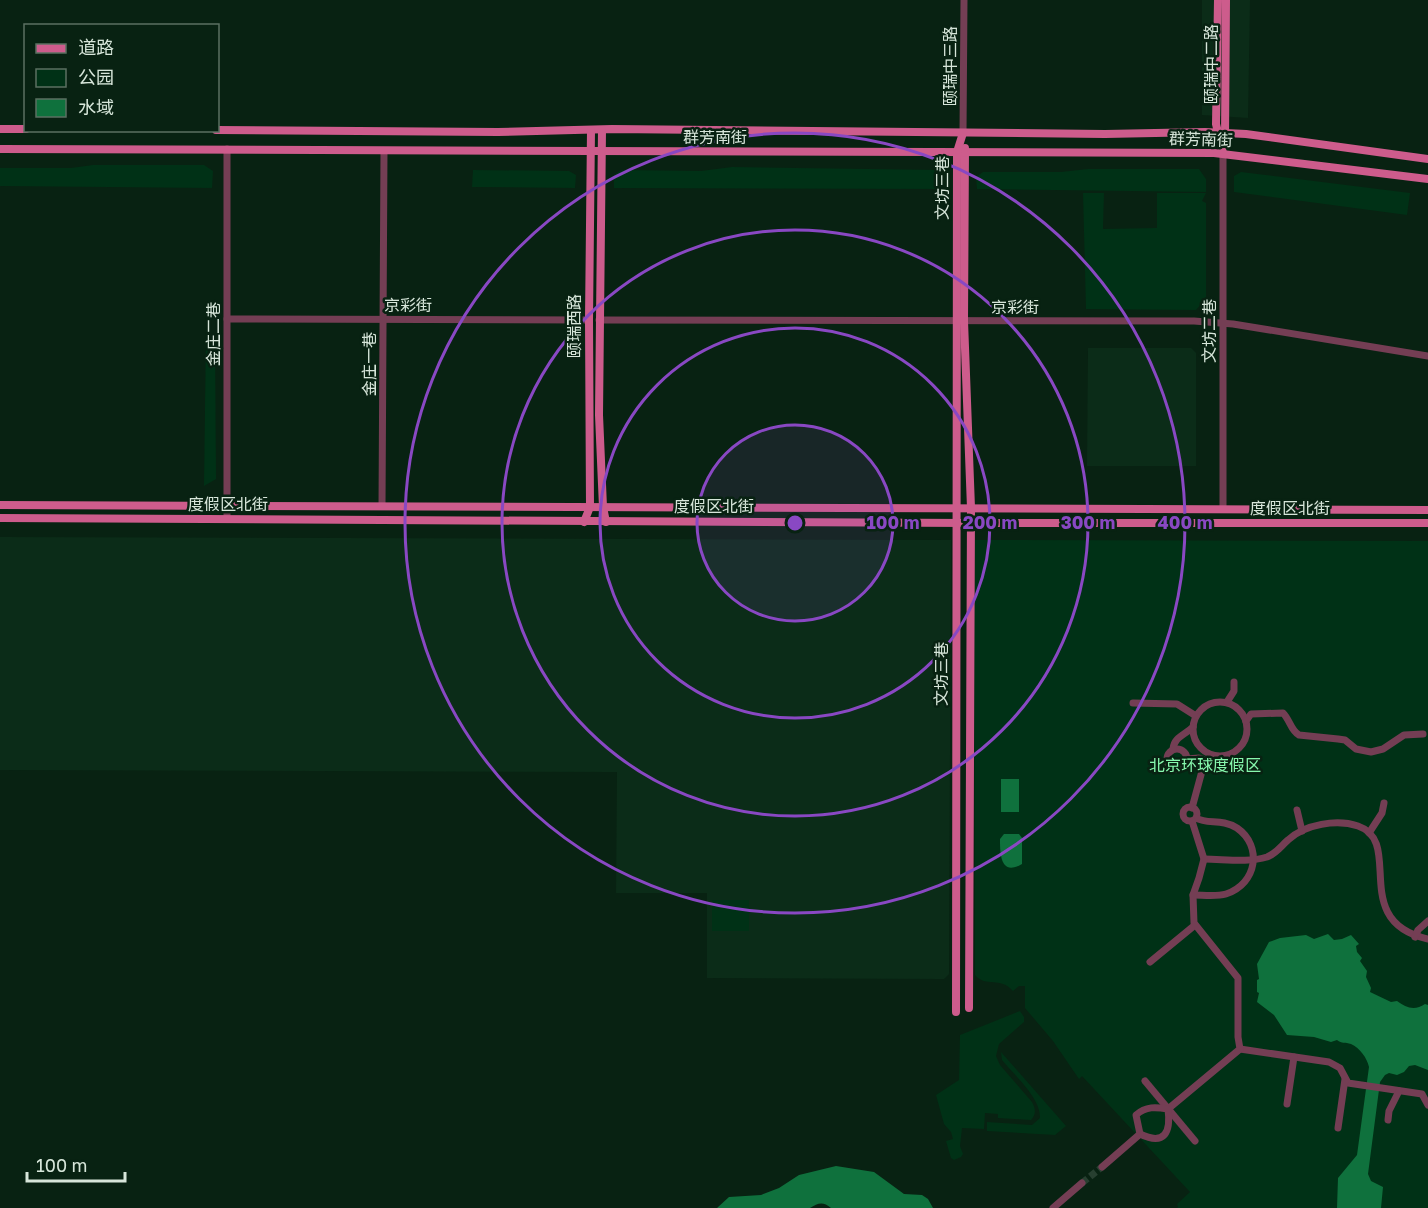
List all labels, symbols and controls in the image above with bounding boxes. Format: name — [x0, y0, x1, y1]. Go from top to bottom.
legend — [24, 24, 219, 132]
street label: 颐瑞中二路 — [1201, 24, 1221, 104]
street label: 颐瑞中三路 — [940, 26, 960, 106]
text: 道路 — [78, 36, 114, 58]
text: 公园 — [78, 66, 114, 88]
text: 水域 — [78, 96, 114, 118]
street label: 群芳南街 — [683, 127, 747, 147]
street label: 群芳南街 — [1169, 128, 1233, 150]
street label: 文坊三巷 — [932, 156, 952, 220]
street label: 颐瑞西路 — [564, 294, 584, 358]
street label: 京彩街 — [384, 295, 432, 315]
street label: 京彩街 — [991, 297, 1039, 317]
street label: 文坊二巷 — [1199, 299, 1219, 363]
street label: 金庄二巷 — [203, 302, 223, 366]
street label: 金庄一巷 — [359, 332, 379, 396]
street label: 度假区北街 — [188, 494, 268, 514]
street label: 度假区北街 — [674, 496, 754, 516]
street label: 度假区北街 — [1250, 498, 1330, 518]
text: 100 m — [867, 511, 919, 533]
text: 200 m — [963, 511, 1017, 533]
text: 300 m — [1061, 511, 1115, 533]
text: 400 m — [1158, 511, 1212, 533]
centre of rings — [785, 513, 805, 533]
street label: 文坊三巷 — [931, 642, 951, 706]
park label: 北京环球度假区 — [1149, 755, 1261, 775]
scale bar — [27, 1145, 124, 1183]
text: 100 m — [36, 1154, 87, 1176]

